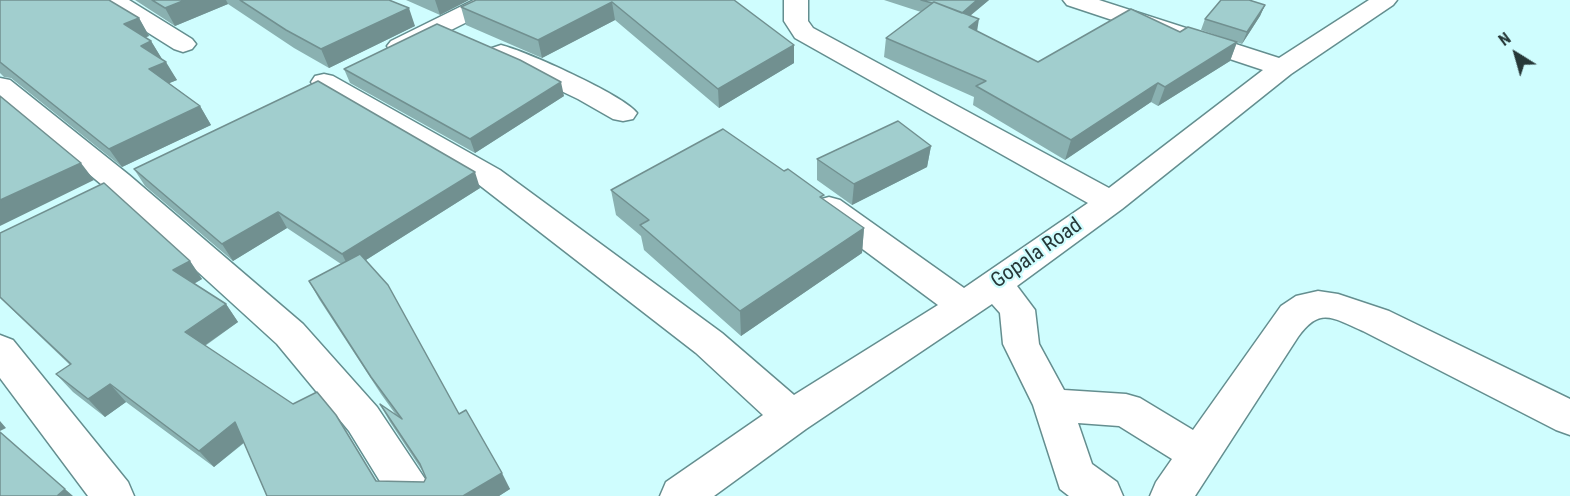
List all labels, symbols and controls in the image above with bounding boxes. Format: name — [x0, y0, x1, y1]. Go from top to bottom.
north arrow — [1486, 24, 1546, 84]
text: N — [1495, 29, 1514, 50]
street label: Gopala Road — [987, 214, 1087, 294]

